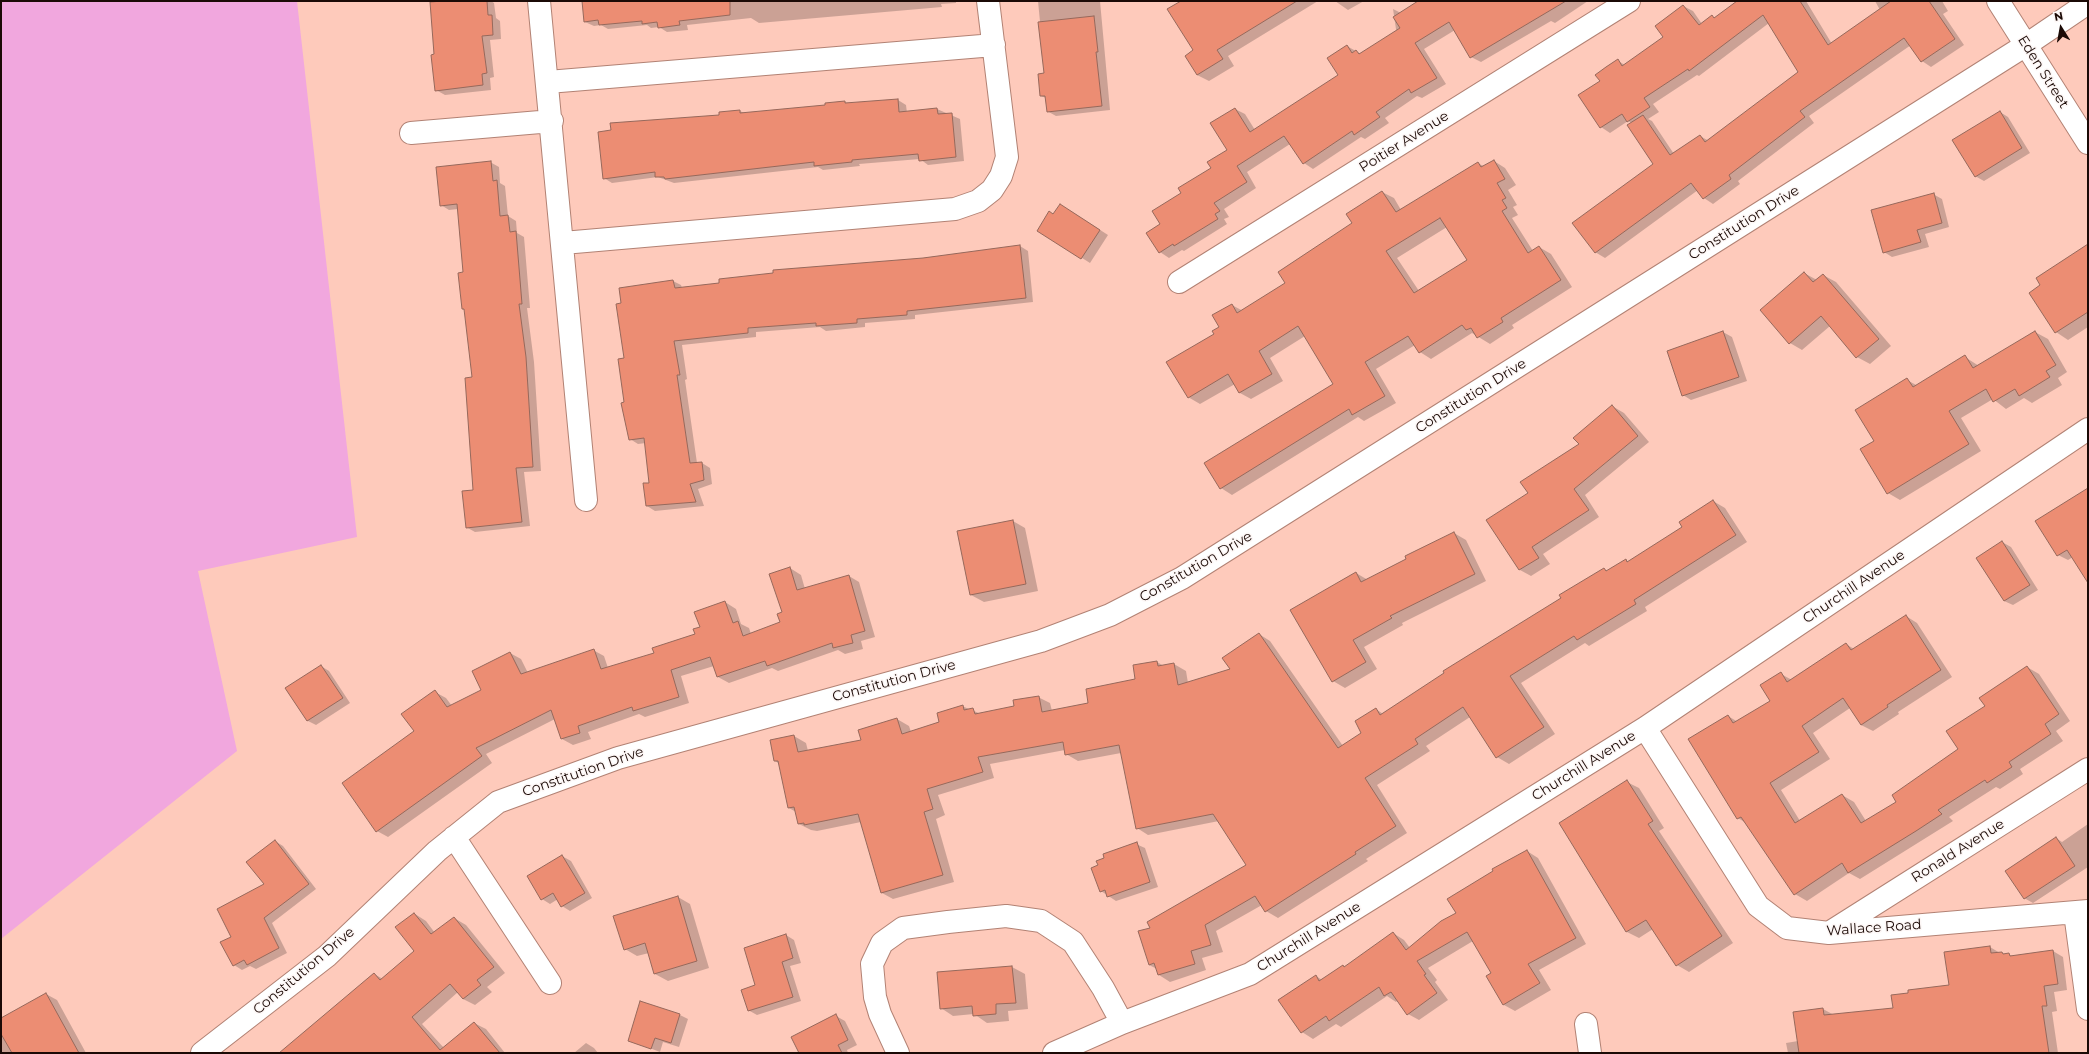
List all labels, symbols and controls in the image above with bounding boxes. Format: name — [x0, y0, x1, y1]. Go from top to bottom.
north arrow — [2041, 8, 2081, 48]
text: N — [2053, 9, 2064, 24]
street label: Eden Street — [2014, 32, 2072, 112]
street label: Poitier Avenue — [1356, 108, 1452, 176]
street label: Constitution Drive — [1686, 182, 1802, 264]
street label: Constitution Drive — [1413, 355, 1529, 437]
street label: Constitution Drive — [1137, 528, 1255, 606]
street label: Churchill Avenue — [1800, 547, 1908, 627]
street label: Constitution Drive — [830, 656, 958, 706]
street label: Churchill Avenue — [1529, 727, 1639, 805]
street label: Constitution Drive — [520, 743, 646, 801]
street label: Ronald Avenue — [1908, 816, 2008, 886]
street label: Churchill Avenue — [1254, 898, 1364, 976]
street label: Wallace Road — [1826, 916, 1922, 940]
street label: Constitution Drive — [250, 924, 358, 1018]

